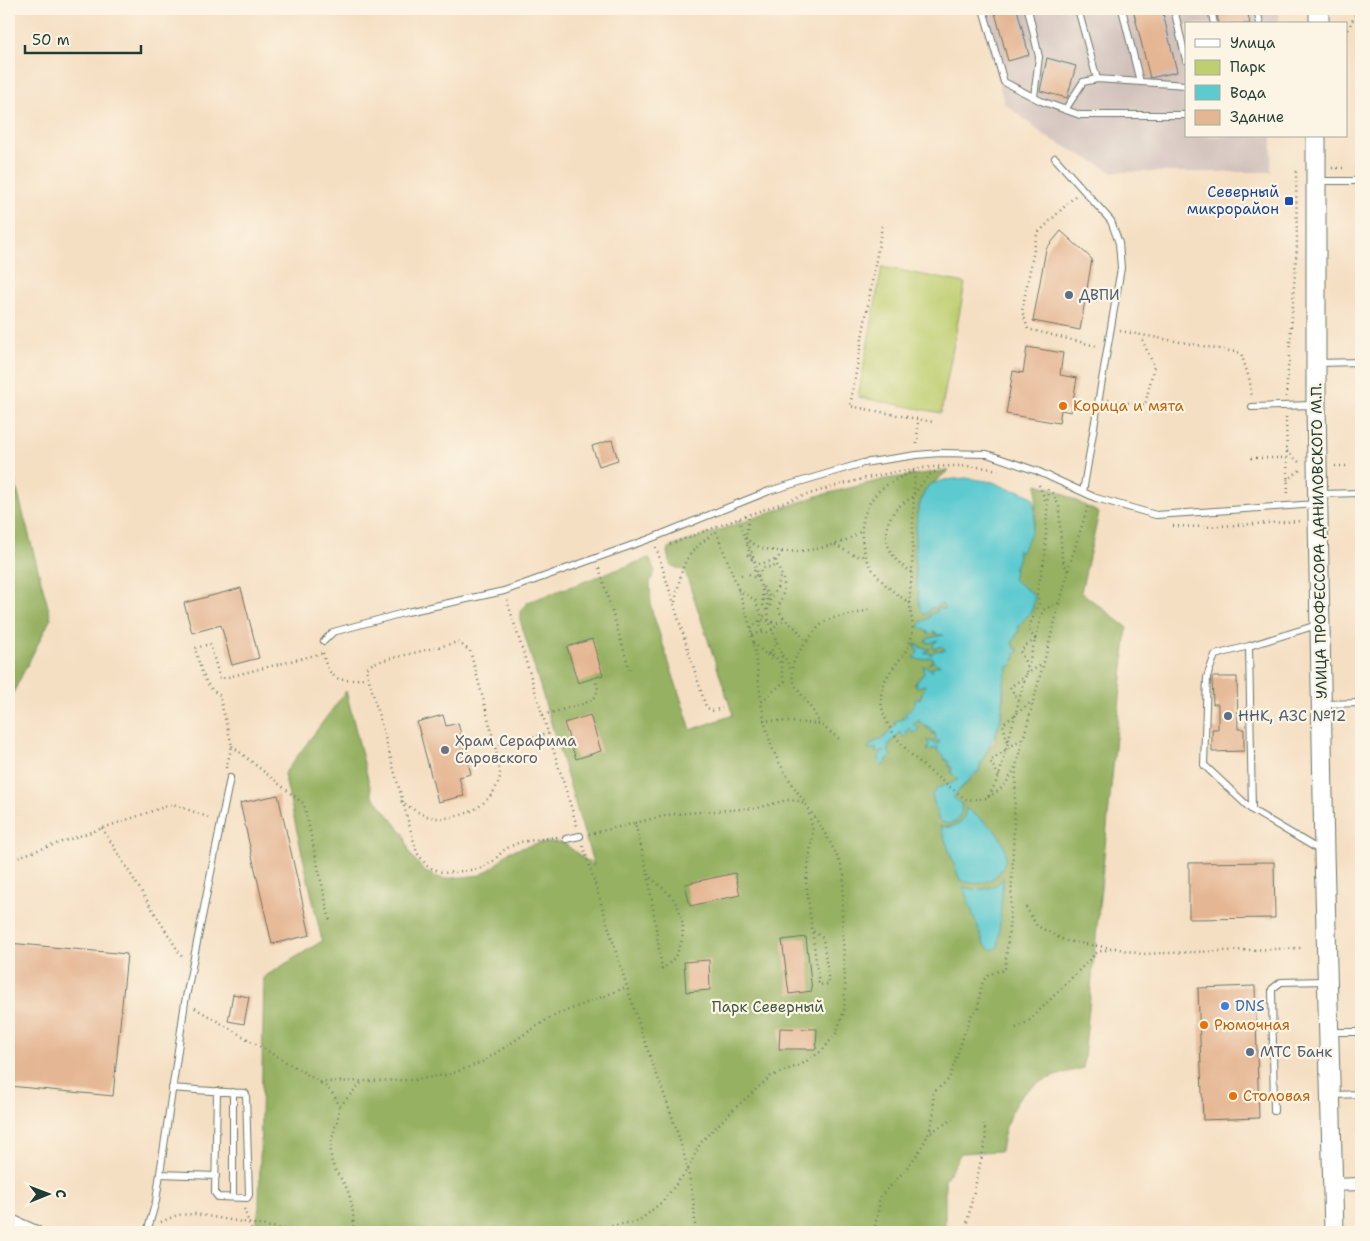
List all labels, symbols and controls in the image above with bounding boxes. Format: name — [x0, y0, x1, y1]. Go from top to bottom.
scale bar — [25, 22, 141, 54]
legend — [1185, 22, 1348, 138]
text: 50 m — [32, 30, 70, 50]
text: Улица — [1230, 33, 1276, 53]
text: Парк — [1230, 57, 1266, 77]
text: Вода — [1230, 83, 1267, 103]
text: Здание — [1230, 107, 1284, 127]
place label: Северный микрорайон — [1187, 182, 1279, 219]
marker: Северный микрорайон — [1283, 195, 1295, 207]
place label: ДВПИ — [1079, 285, 1120, 305]
marker: ДВПИ — [1063, 289, 1075, 301]
street label: УЛИЦА ПРОФЕССОРА ДАНИЛОВСКОГО М.П. — [1306, 382, 1332, 699]
place label: Корица и мята — [1073, 396, 1185, 416]
marker: Корица и мята — [1057, 400, 1069, 412]
place label: ННК, АЗС №12 — [1238, 706, 1346, 726]
marker: ННК, АЗС №12 — [1222, 710, 1234, 722]
place label: Храм Серафима Саровского — [455, 731, 577, 768]
marker: Храм Серафима Саровского — [439, 744, 451, 756]
place label: DNS — [1235, 996, 1265, 1016]
park label: Парк Северный — [712, 997, 824, 1017]
marker: DNS — [1219, 1000, 1231, 1012]
place label: Рюмочная — [1214, 1015, 1290, 1035]
marker: Рюмочная — [1198, 1019, 1210, 1031]
place label: МТС Банк — [1260, 1042, 1332, 1062]
marker: МТС Банк — [1244, 1046, 1256, 1058]
place label: Столовая — [1243, 1086, 1310, 1106]
marker: Столовая — [1227, 1090, 1239, 1102]
north arrow — [22, 1168, 72, 1218]
text: С — [52, 1189, 70, 1198]

